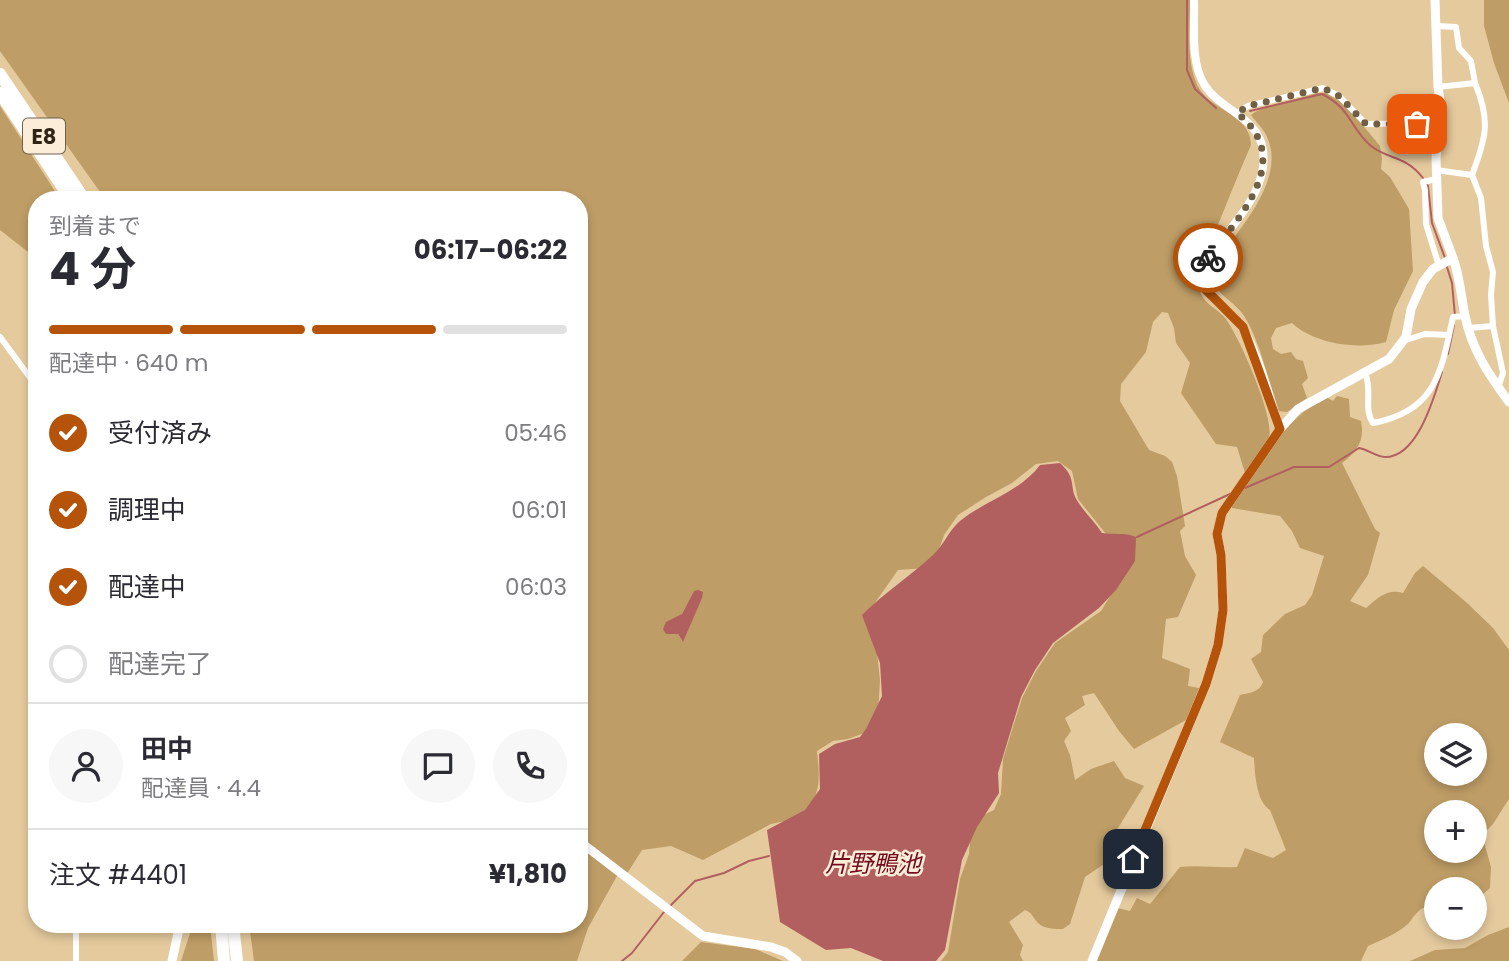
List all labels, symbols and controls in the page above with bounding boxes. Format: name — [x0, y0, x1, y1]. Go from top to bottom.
pin — [1387, 94, 1447, 154]
icon: bag — [1398, 105, 1436, 143]
road number: E8 — [23, 118, 65, 154]
text: 到着まで — [49, 210, 141, 242]
courier — [1173, 223, 1243, 293]
text: 06:17–06:22 — [414, 232, 567, 268]
text: 4 分 — [49, 237, 136, 301]
icon: bike — [1189, 239, 1227, 277]
text: 配達中 · 640 m — [49, 347, 209, 379]
icon: check — [49, 414, 87, 452]
text: 受付済み — [108, 415, 212, 451]
text: 05:46 — [504, 417, 567, 449]
icon: check — [49, 491, 87, 529]
text: 調理中 — [108, 492, 186, 528]
text: 06:01 — [511, 494, 567, 526]
icon: check — [49, 568, 87, 606]
text: 配達中 — [108, 569, 186, 605]
text: 06:03 — [505, 571, 567, 603]
text: 配達完了 — [108, 646, 212, 682]
map controls — [1424, 723, 1487, 940]
button: layers — [1424, 723, 1487, 786]
button: person — [49, 729, 123, 803]
button: chat — [401, 729, 475, 803]
button: phone — [493, 729, 567, 803]
text: 田中 — [141, 731, 193, 767]
text: 配達員 · 4.4 — [141, 772, 261, 804]
button: + — [1424, 800, 1487, 863]
pin — [1103, 829, 1163, 889]
icon: home — [1114, 840, 1152, 878]
water label: 片野鴨池 — [825, 847, 923, 880]
text: ¥1,810 — [489, 856, 567, 892]
text: 注文 #4401 — [49, 857, 187, 893]
button: − — [1424, 877, 1487, 940]

